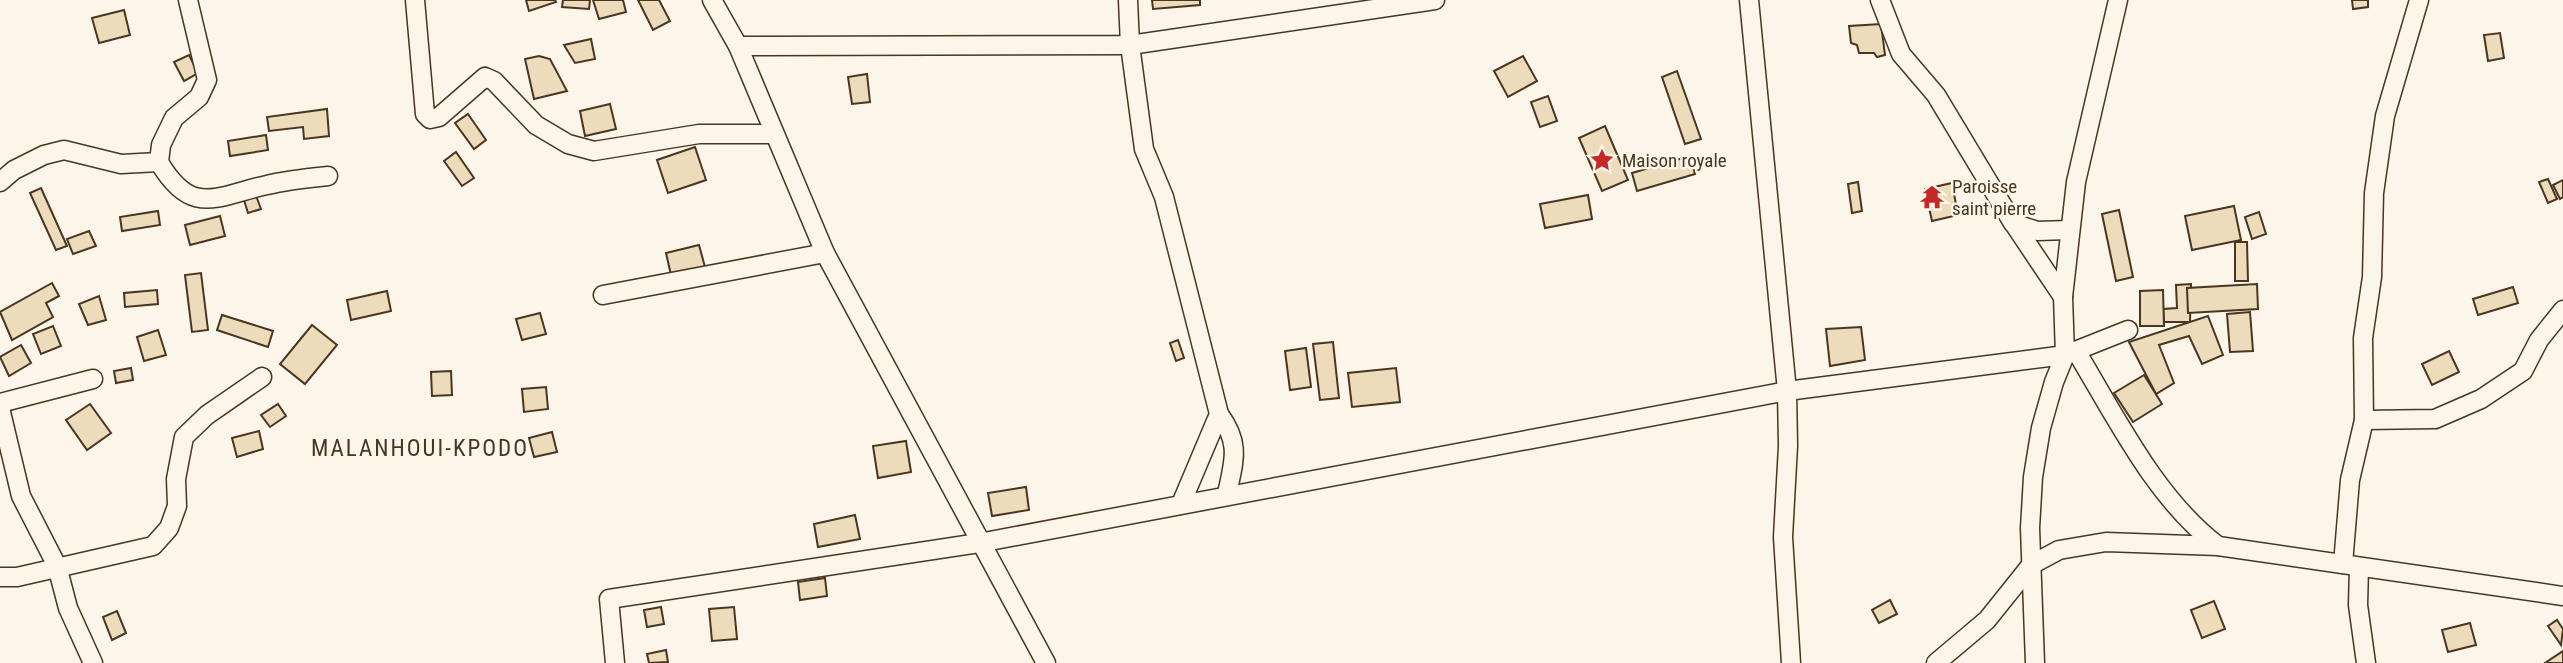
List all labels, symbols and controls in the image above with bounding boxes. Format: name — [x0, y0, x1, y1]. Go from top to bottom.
place icon: Maison royale — [1588, 146, 1616, 174]
place label: Maison royale — [1622, 149, 1727, 172]
place label: Paroisse saint pierre — [1952, 175, 2036, 220]
temple icon: Paroisse saint pierre — [1918, 183, 1946, 211]
district label: MALANHOUI-KPODO — [311, 435, 529, 462]

